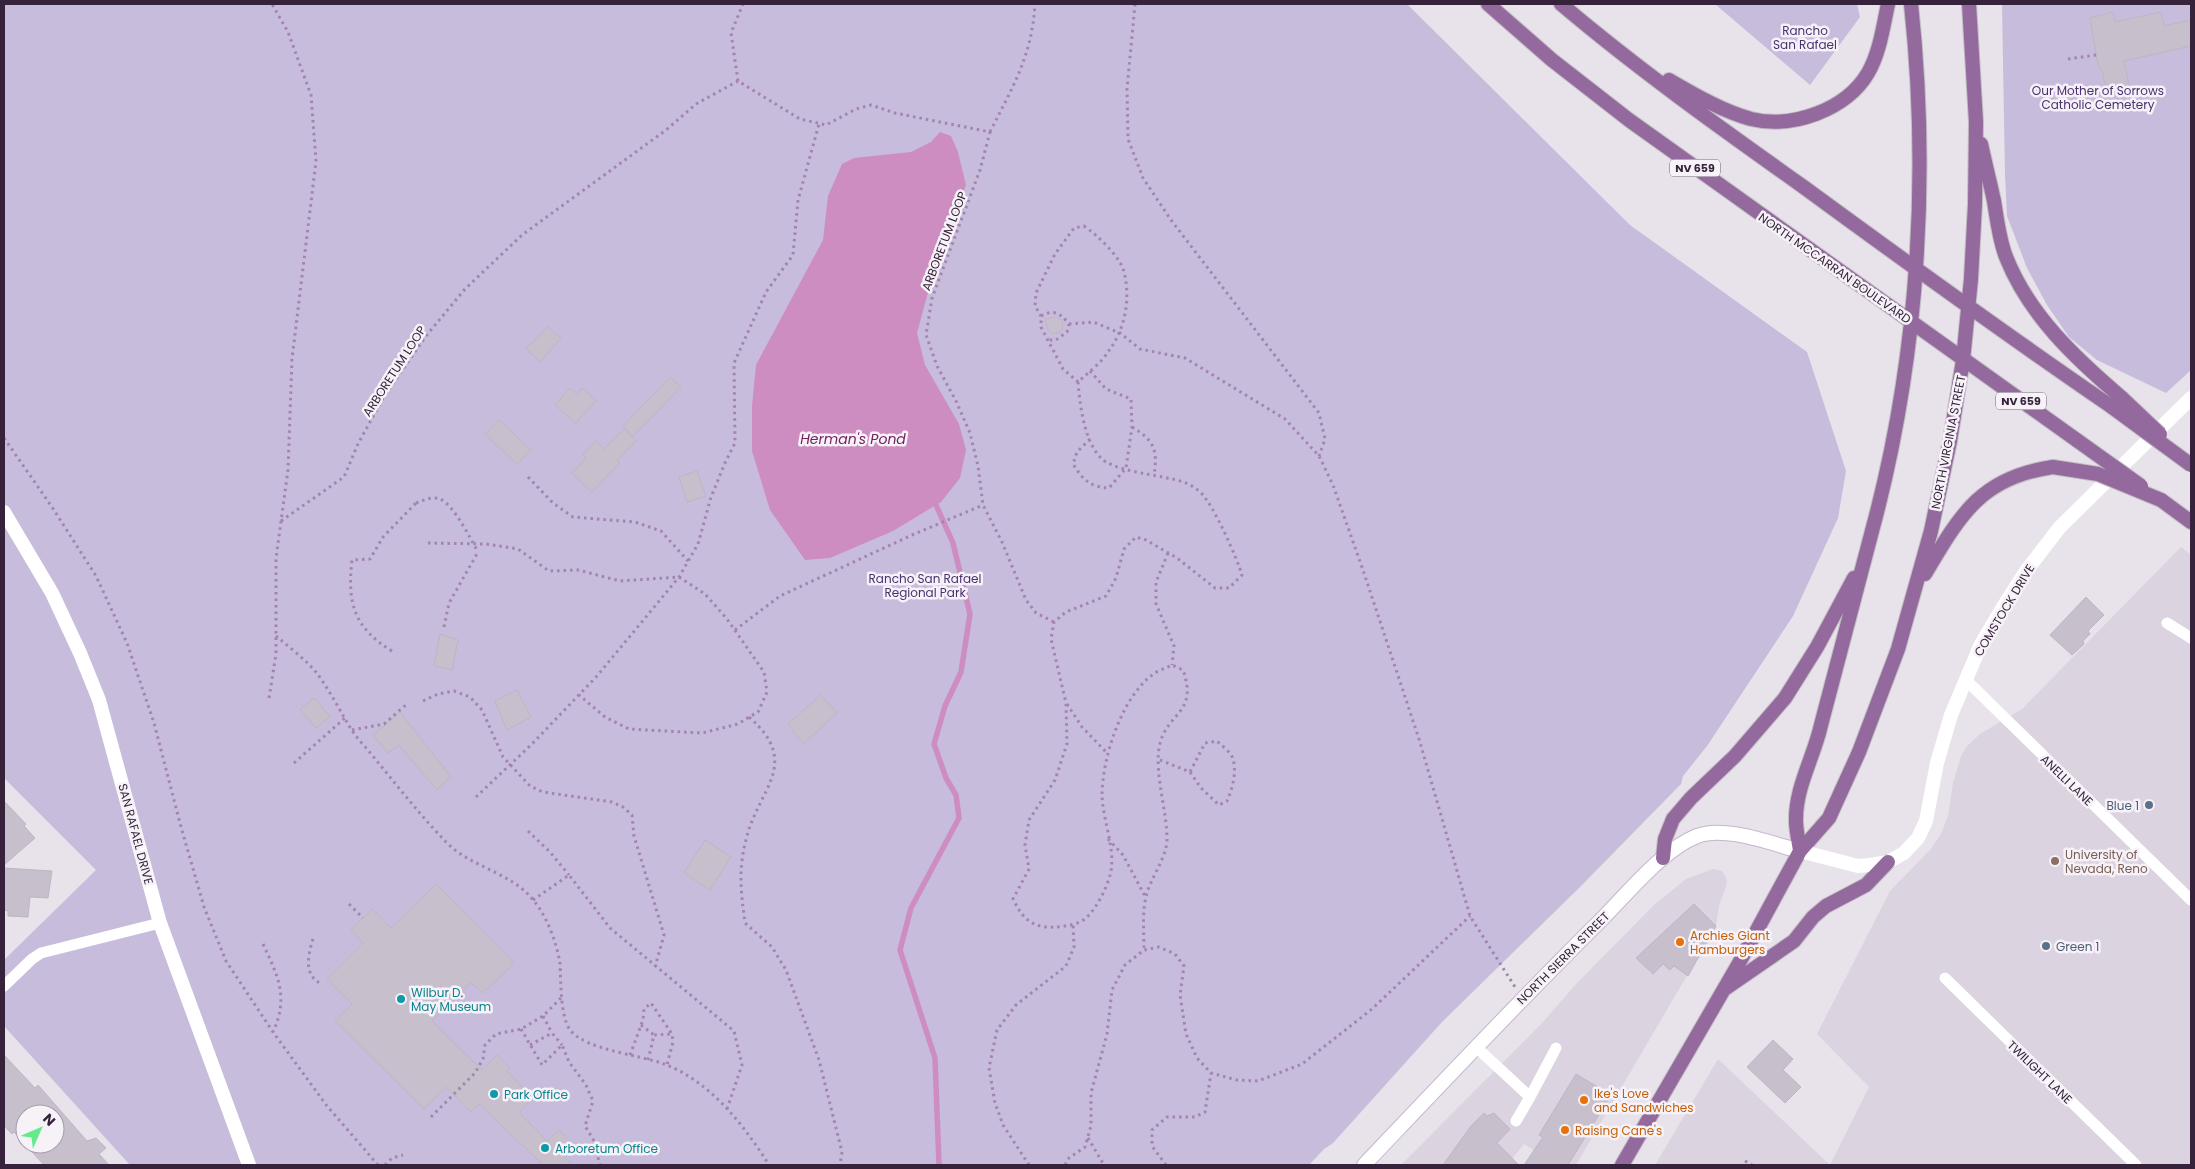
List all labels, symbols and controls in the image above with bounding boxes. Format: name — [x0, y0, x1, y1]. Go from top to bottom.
park label: Rancho San Rafael — [1773, 22, 1837, 53]
park label: Our Mother of Sorrows Catholic Cemetery — [2032, 82, 2164, 113]
road number: NV 659 — [1670, 160, 1720, 177]
street label: ARBORETUM LOOP — [917, 189, 971, 293]
street label: NORTH MCCARRAN BOULEVARD — [1755, 209, 1915, 327]
street label: ARBORETUM LOOP — [358, 322, 430, 420]
street label: NORTH VIRGINIA STREET — [1927, 373, 1969, 510]
road number: NV 659 — [1996, 392, 2046, 410]
water label: Herman's Pond — [800, 429, 906, 449]
street label: COMSTOCK DRIVE — [1970, 561, 2038, 659]
park label: Rancho San Rafael Regional Park — [869, 570, 981, 601]
street label: ANELLI LANE — [2037, 751, 2097, 809]
street label: SAN RAFAEL DRIVE — [114, 782, 158, 886]
place label: Blue 1 — [2107, 797, 2139, 814]
marker: Blue 1 — [2143, 799, 2155, 811]
place label: University of Nevada, Reno — [2065, 846, 2148, 877]
marker: University of Nevada, Reno — [2049, 855, 2061, 867]
street label: NORTH SIERRA STREET — [1513, 907, 1614, 1008]
place label: Archies Giant Hamburgers — [1690, 927, 1770, 958]
marker: Archies Giant Hamburgers — [1674, 936, 1686, 948]
place label: Green 1 — [2056, 938, 2099, 955]
marker: Green 1 — [2040, 940, 2052, 952]
place label: Wilbur D. May Museum — [411, 984, 491, 1015]
marker: Wilbur D. May Museum — [395, 993, 407, 1005]
street label: TWILIGHT LANE — [2004, 1037, 2076, 1107]
place label: Ike's Love and Sandwiches — [1594, 1085, 1694, 1116]
place label: Park Office — [504, 1086, 568, 1103]
marker: Park Office — [488, 1088, 500, 1100]
marker: Ike's Love and Sandwiches — [1578, 1094, 1590, 1106]
north arrow — [15, 1104, 65, 1154]
text: N — [38, 1109, 60, 1131]
place label: Raising Cane's — [1575, 1122, 1662, 1139]
marker: Raising Cane's — [1559, 1124, 1571, 1136]
place label: Arboretum Office — [555, 1140, 658, 1157]
marker: Arboretum Office — [539, 1142, 551, 1154]

